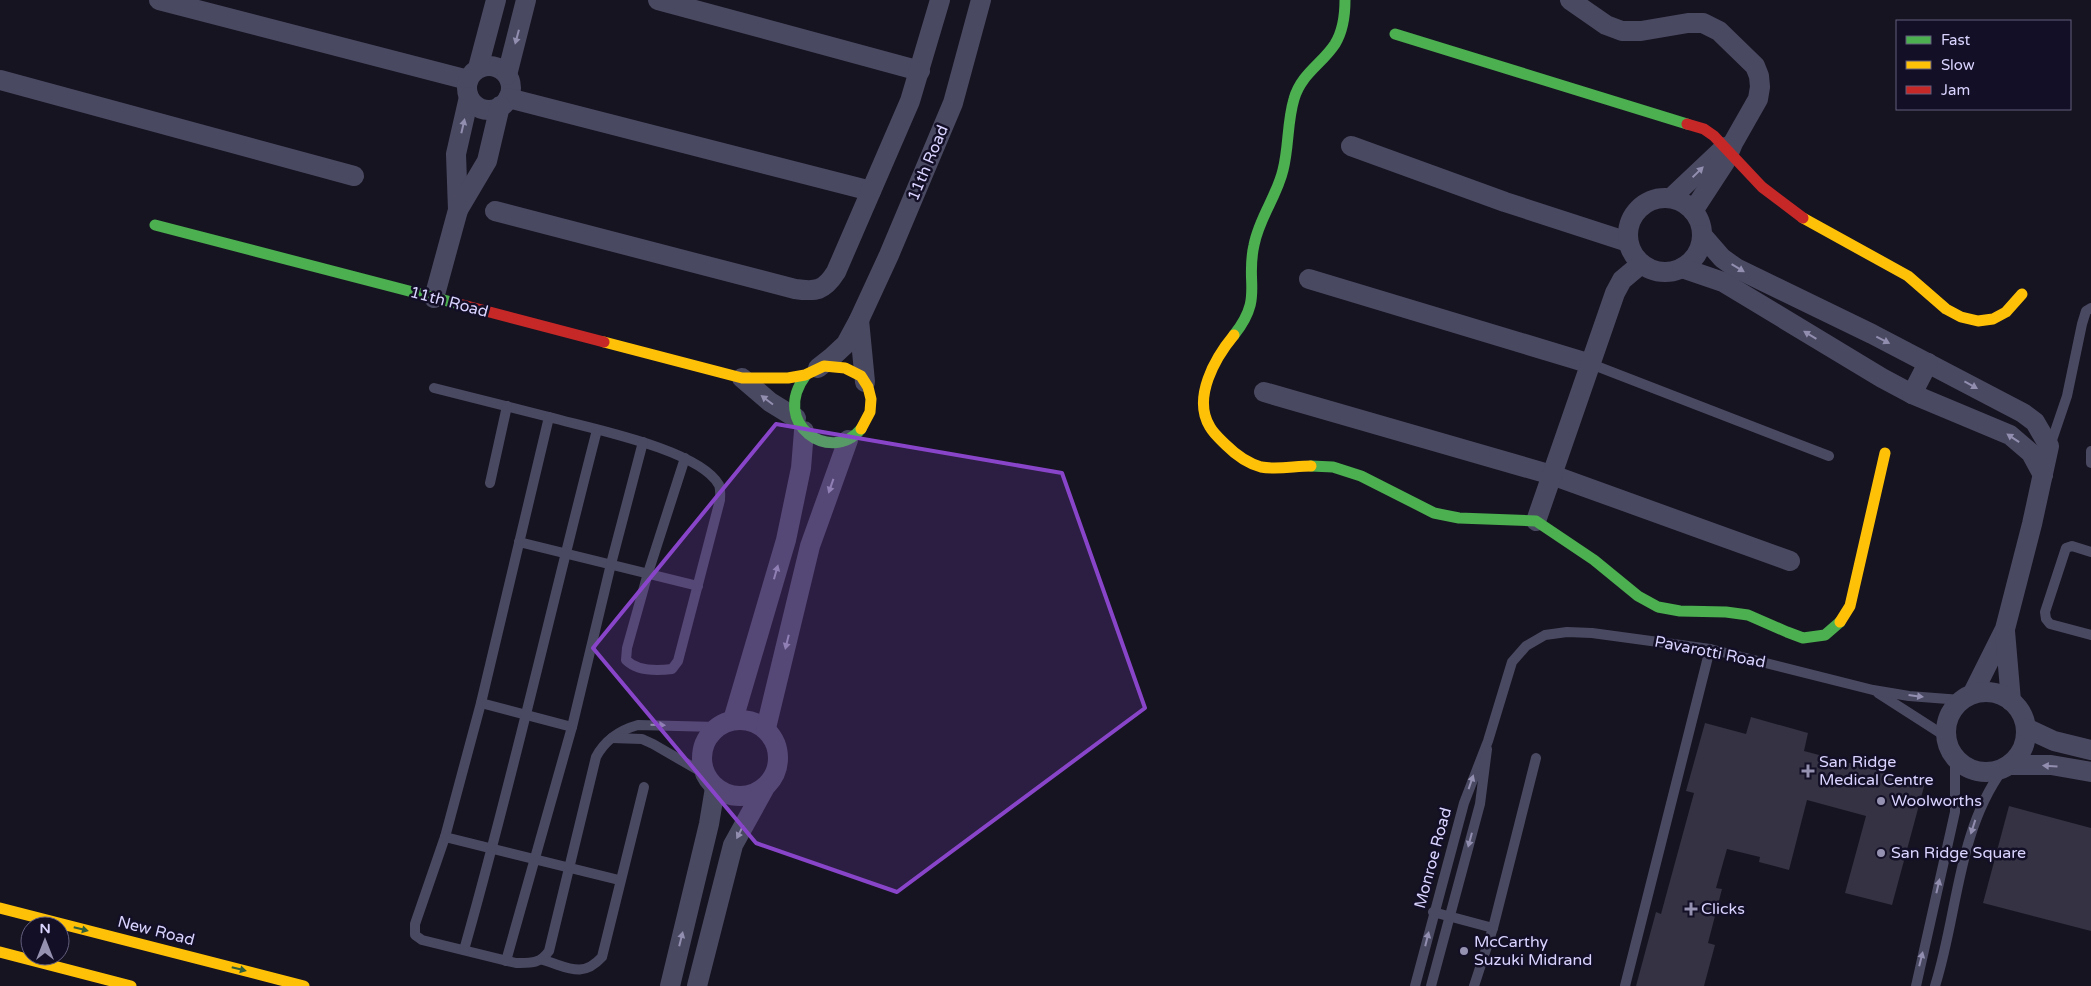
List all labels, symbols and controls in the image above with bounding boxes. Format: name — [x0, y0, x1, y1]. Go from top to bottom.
legend — [1896, 20, 2071, 110]
one-way arrow — [512, 30, 520, 45]
text: Fast — [1941, 31, 1971, 49]
text: Slow — [1941, 56, 1975, 74]
text: Jam — [1941, 81, 1970, 99]
one-way arrow — [459, 118, 467, 133]
street label: 11th Road — [903, 122, 953, 204]
one-way arrow — [1692, 166, 1704, 178]
one-way arrow — [1731, 263, 1744, 272]
street label: 11th Road — [408, 282, 490, 322]
one-way arrow — [1804, 330, 1817, 339]
one-way arrow — [1876, 336, 1890, 344]
one-way arrow — [1964, 381, 1978, 390]
one-way arrow — [760, 395, 774, 405]
one-way arrow — [2006, 433, 2020, 442]
one-way arrow — [827, 479, 835, 494]
one-way arrow — [773, 565, 781, 580]
street label: Pavarotti Road — [1653, 631, 1767, 673]
one-way arrow — [783, 635, 791, 650]
one-way arrow — [1909, 692, 1925, 700]
one-way arrow — [650, 721, 666, 729]
place label: San Ridge Medical Centre — [1819, 752, 1934, 790]
one-way arrow — [2042, 761, 2058, 769]
marker: San Ridge Medical Centre — [1801, 764, 1815, 778]
one-way arrow — [1468, 775, 1475, 790]
place label: Woolworths — [1891, 791, 1982, 811]
marker: Woolworths — [1875, 795, 1887, 807]
street label: Monroe Road — [1410, 805, 1456, 911]
one-way arrow — [1968, 820, 1976, 835]
one-way arrow — [736, 824, 744, 839]
one-way arrow — [1466, 833, 1474, 848]
place label: San Ridge Square — [1891, 843, 2026, 863]
marker: San Ridge Square — [1875, 847, 1887, 859]
one-way arrow — [1935, 877, 1943, 893]
place label: Clicks — [1701, 899, 1745, 919]
marker: Clicks — [1685, 903, 1697, 915]
street label: New Road — [115, 912, 197, 950]
north arrow — [20, 916, 70, 966]
text: N — [39, 920, 51, 937]
one-way arrow — [74, 925, 89, 933]
one-way arrow — [678, 931, 686, 946]
one-way arrow — [1423, 931, 1431, 946]
place label: McCarthy Suzuki Midrand — [1474, 932, 1592, 970]
marker: McCarthy Suzuki Midrand — [1458, 945, 1470, 957]
one-way arrow — [1917, 952, 1925, 967]
one-way arrow — [231, 966, 246, 974]

